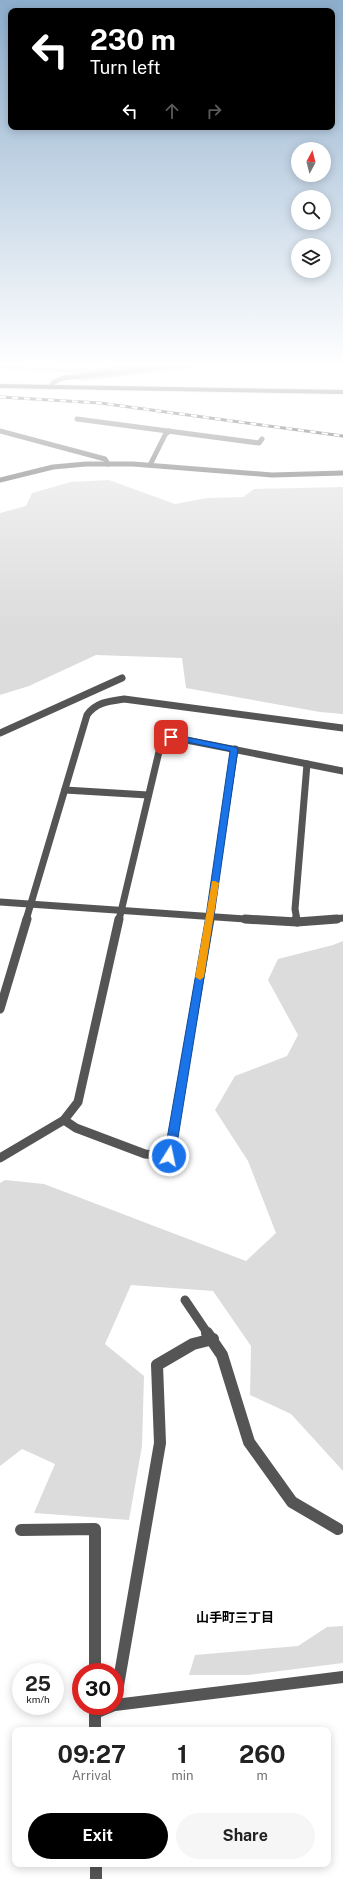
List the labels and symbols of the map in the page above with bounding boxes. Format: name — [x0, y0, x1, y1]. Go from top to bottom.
north arrow — [291, 142, 331, 182]
pin — [154, 720, 188, 754]
position arrow — [148, 1135, 190, 1177]
district label: 山手町三丁目 — [196, 1610, 274, 1625]
speed limit sign: 30 — [72, 1663, 124, 1715]

